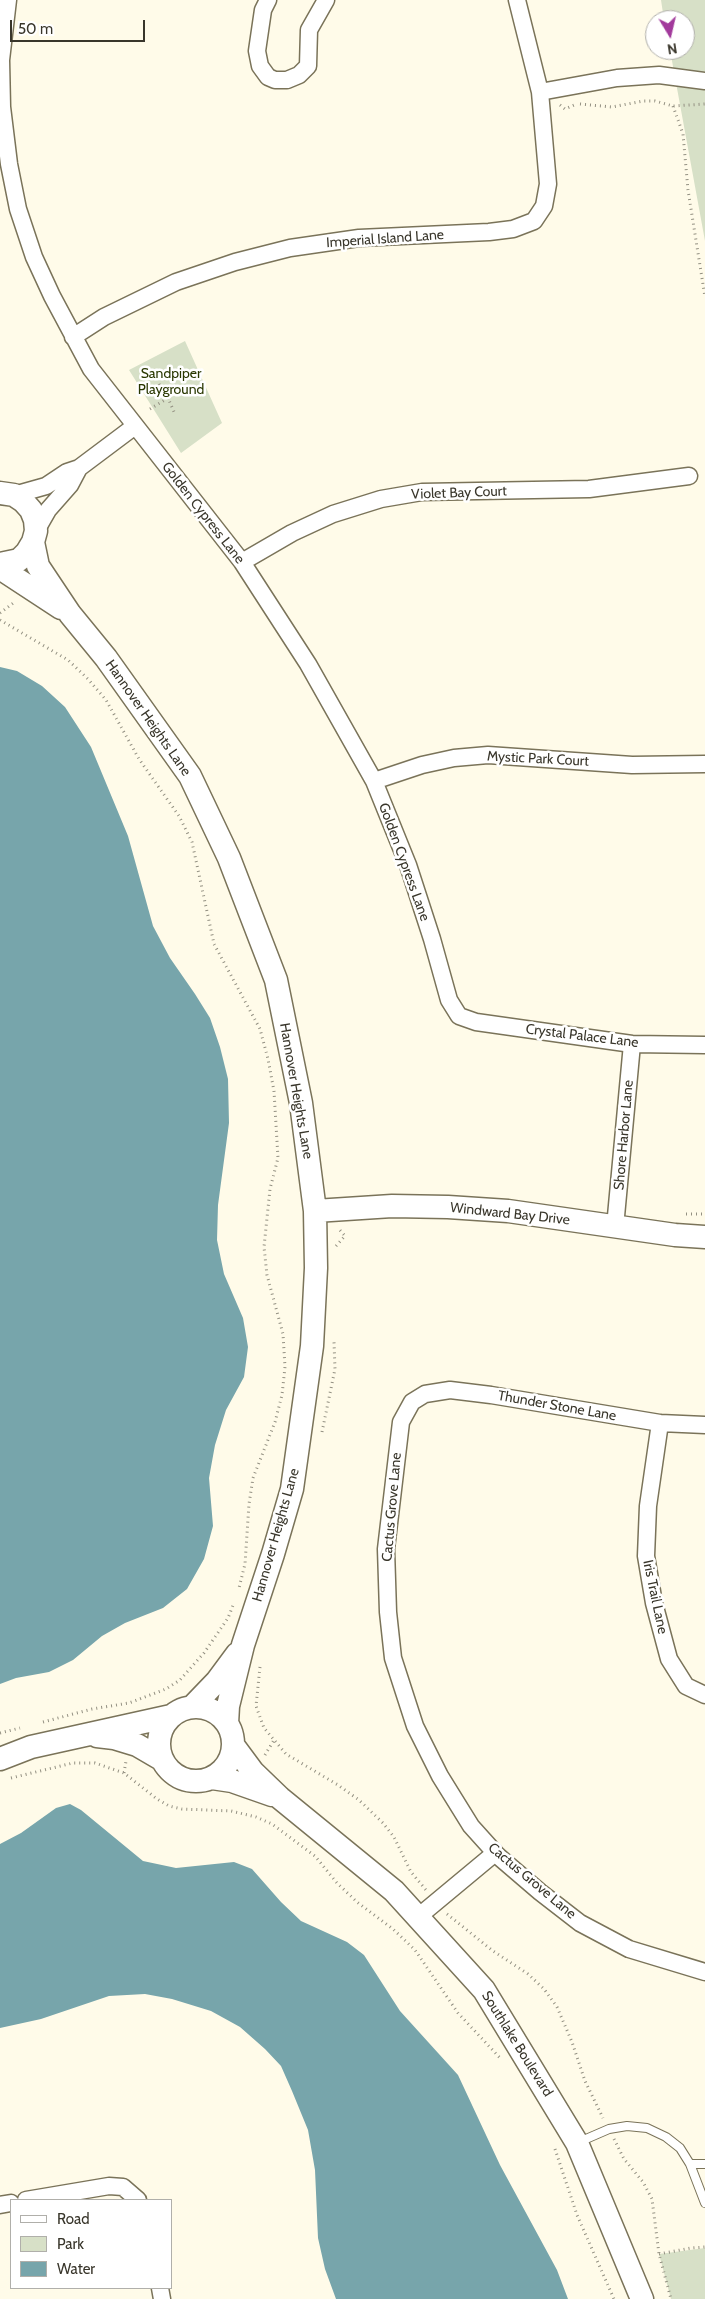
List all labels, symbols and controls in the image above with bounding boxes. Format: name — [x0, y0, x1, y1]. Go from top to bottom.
scale bar — [12, 10, 148, 42]
north arrow — [645, 10, 695, 60]
text: 50 m — [18, 20, 53, 38]
text: N — [666, 39, 678, 58]
street label: Imperial Island Lane — [326, 227, 444, 251]
park label: Sandpiper Playground — [138, 366, 204, 398]
street label: Golden Cypress Lane — [158, 459, 248, 567]
street label: Violet Bay Court — [411, 483, 507, 503]
street label: Hannover Heights Lane — [102, 657, 194, 779]
street label: Mystic Park Court — [487, 748, 589, 770]
street label: Golden Cypress Lane — [375, 801, 433, 923]
street label: Crystal Palace Lane — [525, 1021, 639, 1051]
street label: Hannover Heights Lane — [276, 1022, 316, 1160]
street label: Shore Harbor Lane — [611, 1079, 637, 1191]
street label: Windward Bay Drive — [449, 1199, 571, 1229]
street label: Thunder Stone Lane — [497, 1387, 617, 1425]
street label: Cactus Grove Lane — [379, 1452, 405, 1562]
street label: Hannover Heights Lane — [249, 1466, 303, 1604]
street label: Iris Trail Lane — [639, 1558, 671, 1636]
street label: Cactus Grove Lane — [485, 1839, 579, 1923]
street label: Southlake Boulevard — [478, 1988, 556, 2100]
legend — [10, 2199, 172, 2289]
text: Road — [57, 2210, 90, 2228]
text: Park — [57, 2235, 84, 2253]
text: Water — [57, 2260, 95, 2278]

